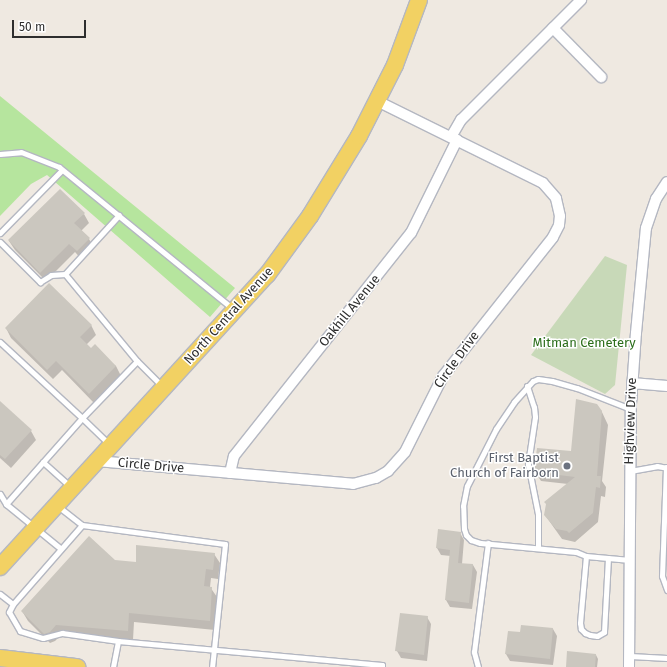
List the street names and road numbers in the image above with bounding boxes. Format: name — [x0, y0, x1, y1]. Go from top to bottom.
street label: North Central Avenue — [181, 264, 277, 368]
street label: Oakhill Avenue — [316, 272, 384, 350]
street label: Circle Drive — [431, 328, 483, 392]
street label: Highview Drive — [622, 377, 640, 465]
street label: Circle Drive — [117, 455, 185, 477]

